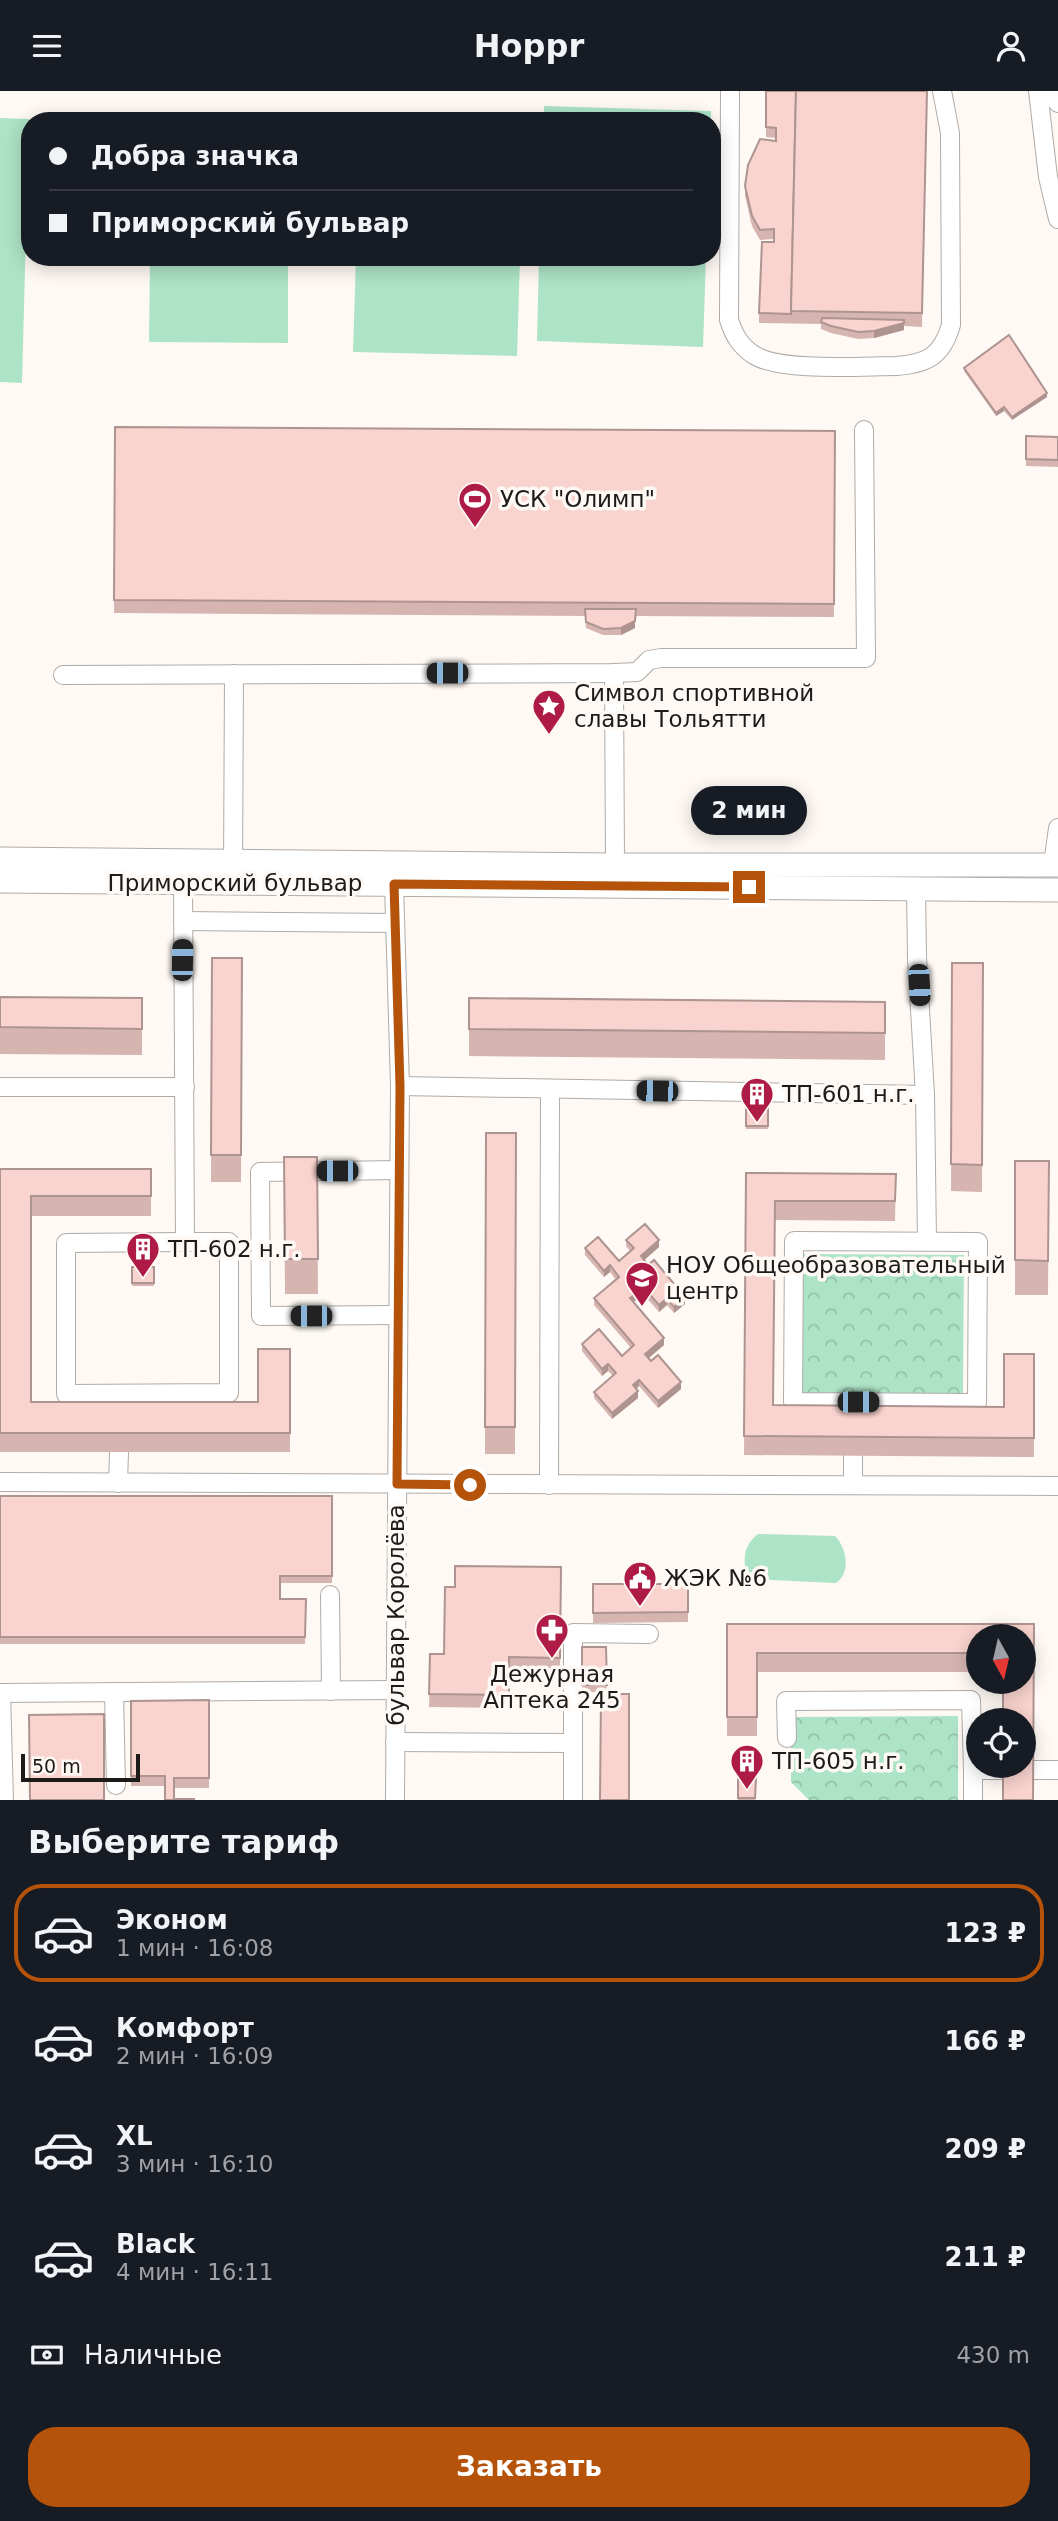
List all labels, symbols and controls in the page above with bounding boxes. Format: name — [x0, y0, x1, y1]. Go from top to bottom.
icon: menu — [28, 27, 66, 65]
text: Hoppr — [474, 27, 584, 65]
icon: person — [992, 27, 1030, 65]
text: Добра значка — [91, 141, 299, 171]
text: Приморский бульвар — [91, 208, 409, 238]
sports icon: УСК "Олимп" — [456, 480, 494, 529]
place label: УСК "Олимп" — [500, 486, 655, 512]
car — [427, 663, 469, 684]
place label: Символ спортивной славы Тольятти — [574, 680, 814, 732]
place icon: Символ спортивной славы Тольятти — [530, 687, 568, 736]
callout: 2 мин — [691, 785, 807, 835]
text: 2 мин — [712, 797, 786, 823]
street label: Приморский бульвар — [108, 870, 362, 896]
route end — [733, 871, 765, 903]
car — [172, 939, 193, 981]
car — [908, 963, 931, 1007]
building icon: ТП-601 н.г. — [738, 1075, 776, 1124]
car — [636, 1080, 679, 1102]
place label: ТП-601 н.г. — [781, 1081, 915, 1107]
car — [317, 1161, 359, 1182]
building icon: ТП-602 н.г. — [124, 1230, 162, 1279]
place label: ТП-602 н.г. — [167, 1236, 301, 1262]
place label: НОУ Общеобразовательный центр — [666, 1252, 1006, 1304]
school or university icon: НОУ Общеобразовательный центр — [623, 1259, 661, 1308]
car — [291, 1306, 333, 1327]
car — [838, 1392, 880, 1413]
route start — [454, 1469, 486, 1501]
street label: бульвар Королёва — [383, 1504, 409, 1726]
public building icon: ЖЭК №6 — [621, 1559, 659, 1608]
place label: ЖЭК №6 — [664, 1565, 767, 1591]
pharmacy icon: Дежурная Аптека 245 — [533, 1611, 571, 1660]
north arrow — [966, 1624, 1036, 1694]
map controls — [966, 1624, 1036, 1778]
place label: Дежурная Аптека 245 — [483, 1661, 621, 1713]
button: locate — [966, 1708, 1036, 1778]
building icon: ТП-605 н.г. — [728, 1742, 766, 1791]
place label: ТП-605 н.г. — [771, 1748, 905, 1774]
scale bar — [21, 1751, 140, 1783]
text: 50 m — [32, 1755, 81, 1777]
text: Выберите тариф — [28, 1823, 339, 1861]
icon: car — [32, 1902, 95, 1965]
text: Эконом — [116, 1905, 228, 1935]
text: 123 ₽ — [945, 1918, 1026, 1948]
text: 1 мин · 16:08 — [116, 1935, 274, 1961]
icon: car — [32, 2010, 95, 2073]
text: Комфорт — [116, 2013, 254, 2043]
text: 166 ₽ — [945, 2026, 1026, 2056]
text: 2 мин · 16:09 — [116, 2043, 274, 2069]
icon: car — [32, 2118, 95, 2181]
text: XL — [116, 2121, 153, 2151]
text: 209 ₽ — [945, 2134, 1026, 2164]
text: 3 мин · 16:10 — [116, 2151, 274, 2177]
icon: car — [32, 2226, 95, 2289]
text: Black — [116, 2229, 195, 2259]
text: 211 ₽ — [945, 2242, 1026, 2272]
text: 4 мин · 16:11 — [116, 2259, 274, 2285]
icon: cash — [28, 2336, 66, 2374]
text: Наличные — [84, 2340, 222, 2370]
text: 430 m — [956, 2342, 1030, 2368]
button: Заказать — [28, 2427, 1030, 2507]

